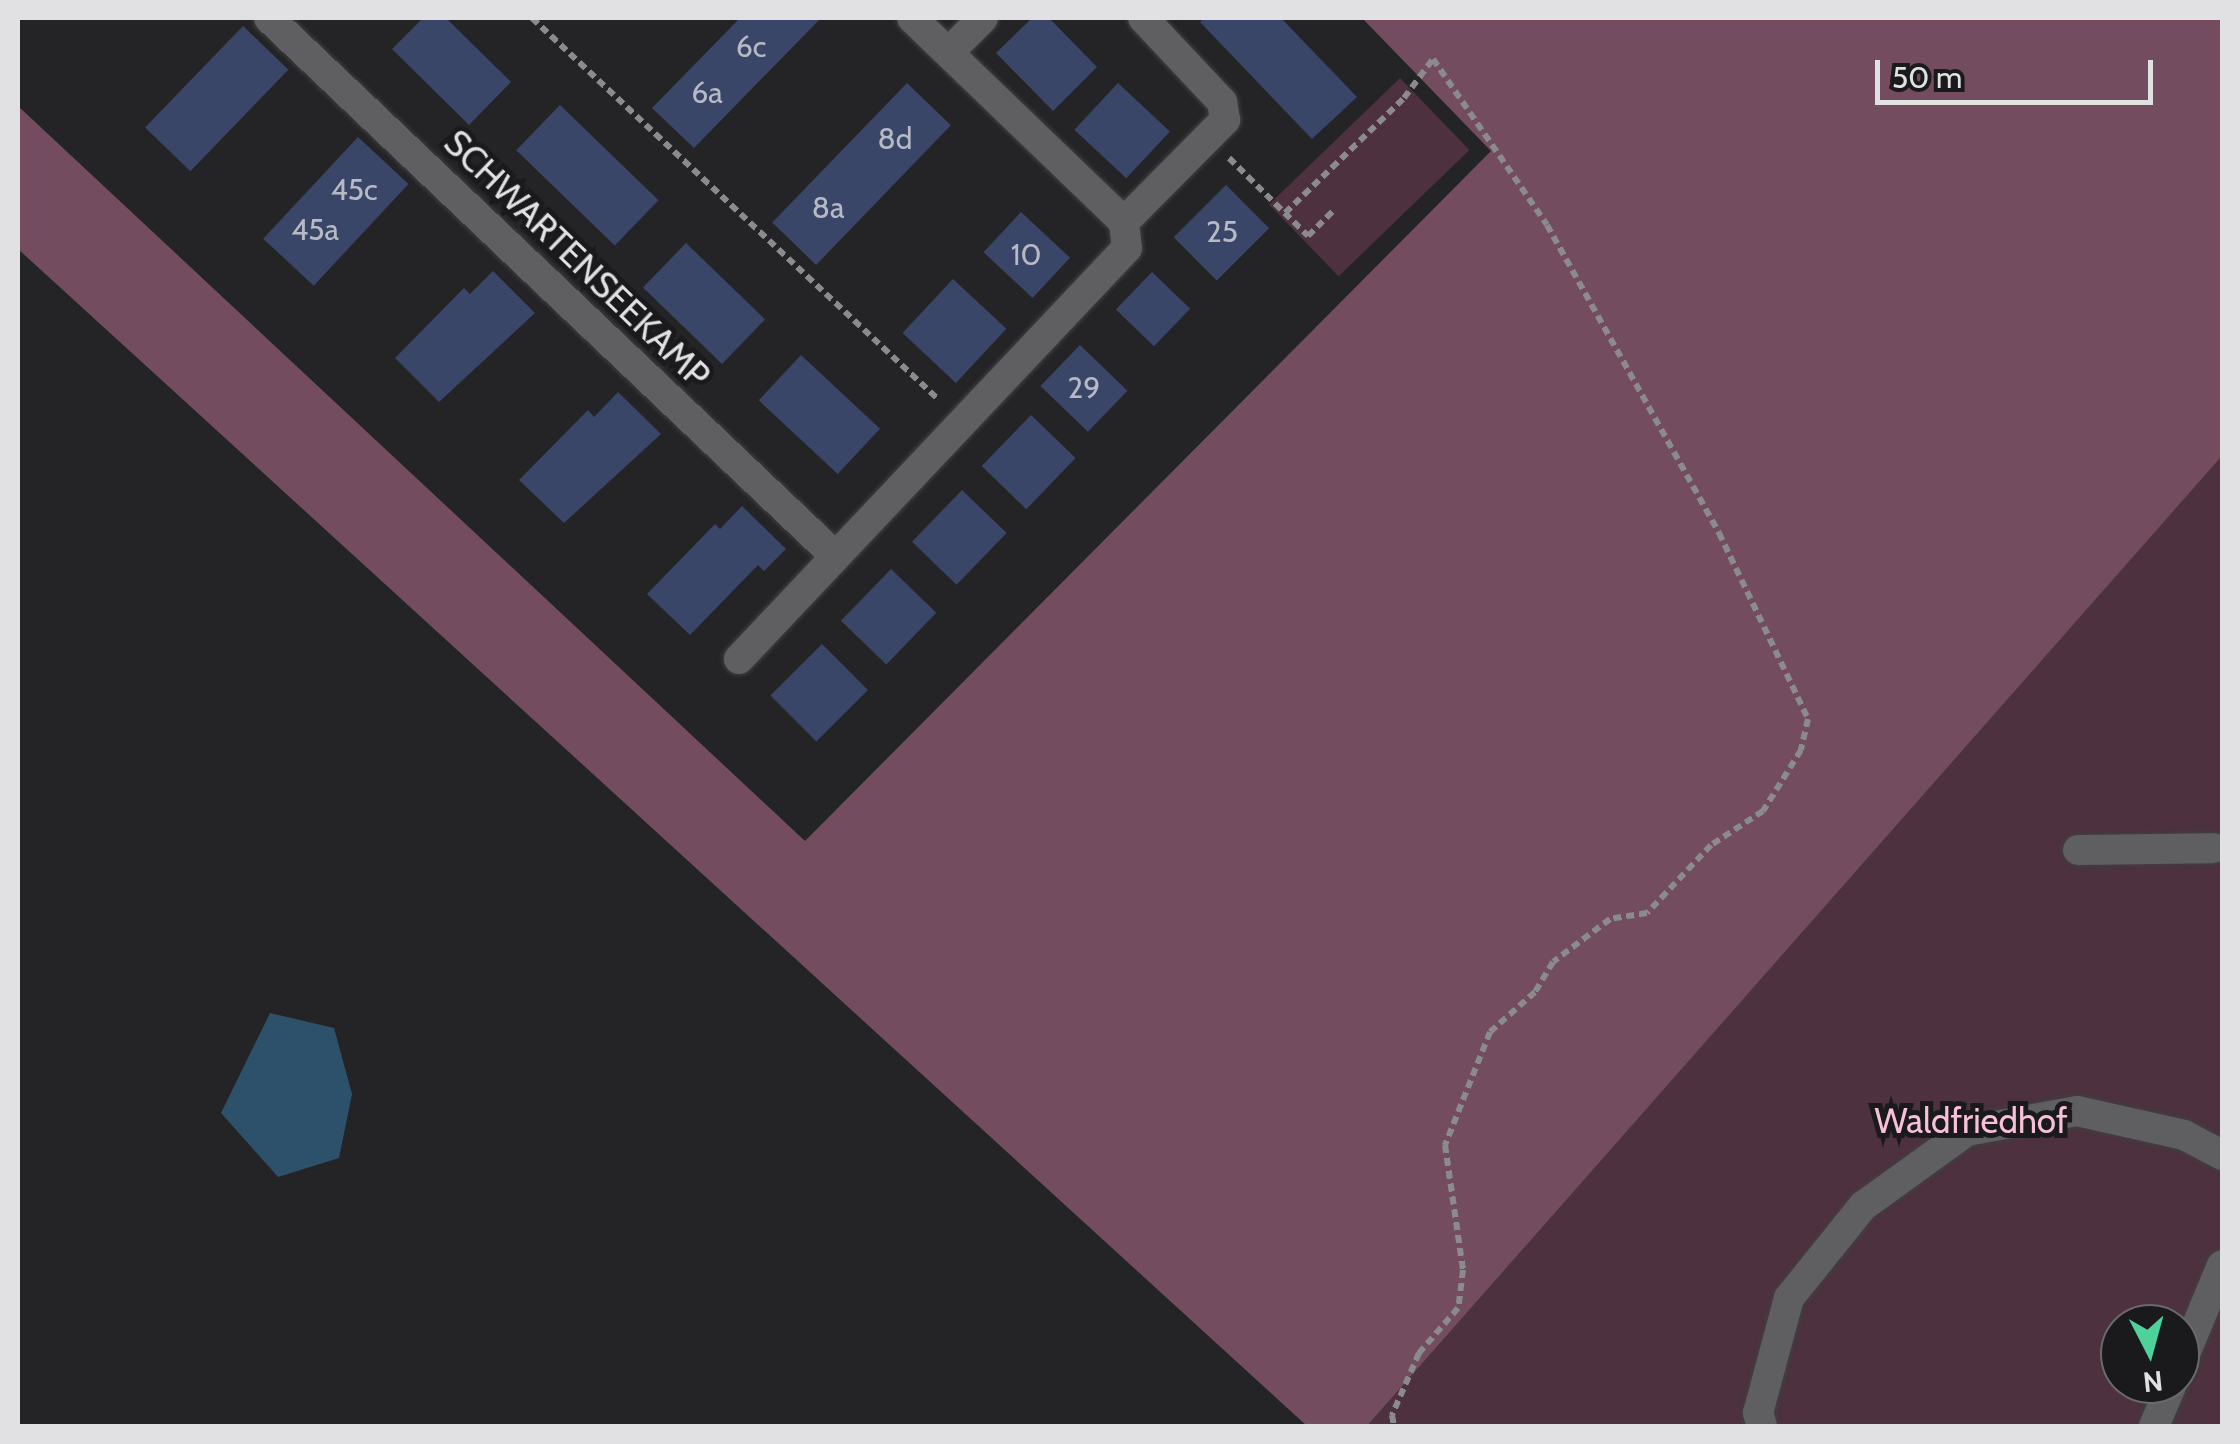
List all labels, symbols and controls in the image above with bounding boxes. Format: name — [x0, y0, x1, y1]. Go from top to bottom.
house number: 6c — [736, 29, 766, 65]
scale bar — [1880, 40, 2158, 102]
text: 50 m — [1892, 59, 1962, 96]
house number: 6a — [691, 75, 723, 111]
house number: 8d — [878, 121, 912, 157]
street label: SCHWARTENSEEKAMP — [436, 122, 718, 396]
house number: 45c — [330, 172, 378, 208]
house number: 8a — [812, 190, 844, 226]
house number: 45a — [291, 212, 339, 248]
house number: 25 — [1206, 214, 1238, 250]
house number: 10 — [1011, 237, 1041, 273]
house number: 29 — [1068, 370, 1100, 406]
park label: Waldfriedhof — [1874, 1100, 2068, 1142]
north arrow — [2100, 1304, 2200, 1404]
text: N — [2141, 1364, 2165, 1400]

